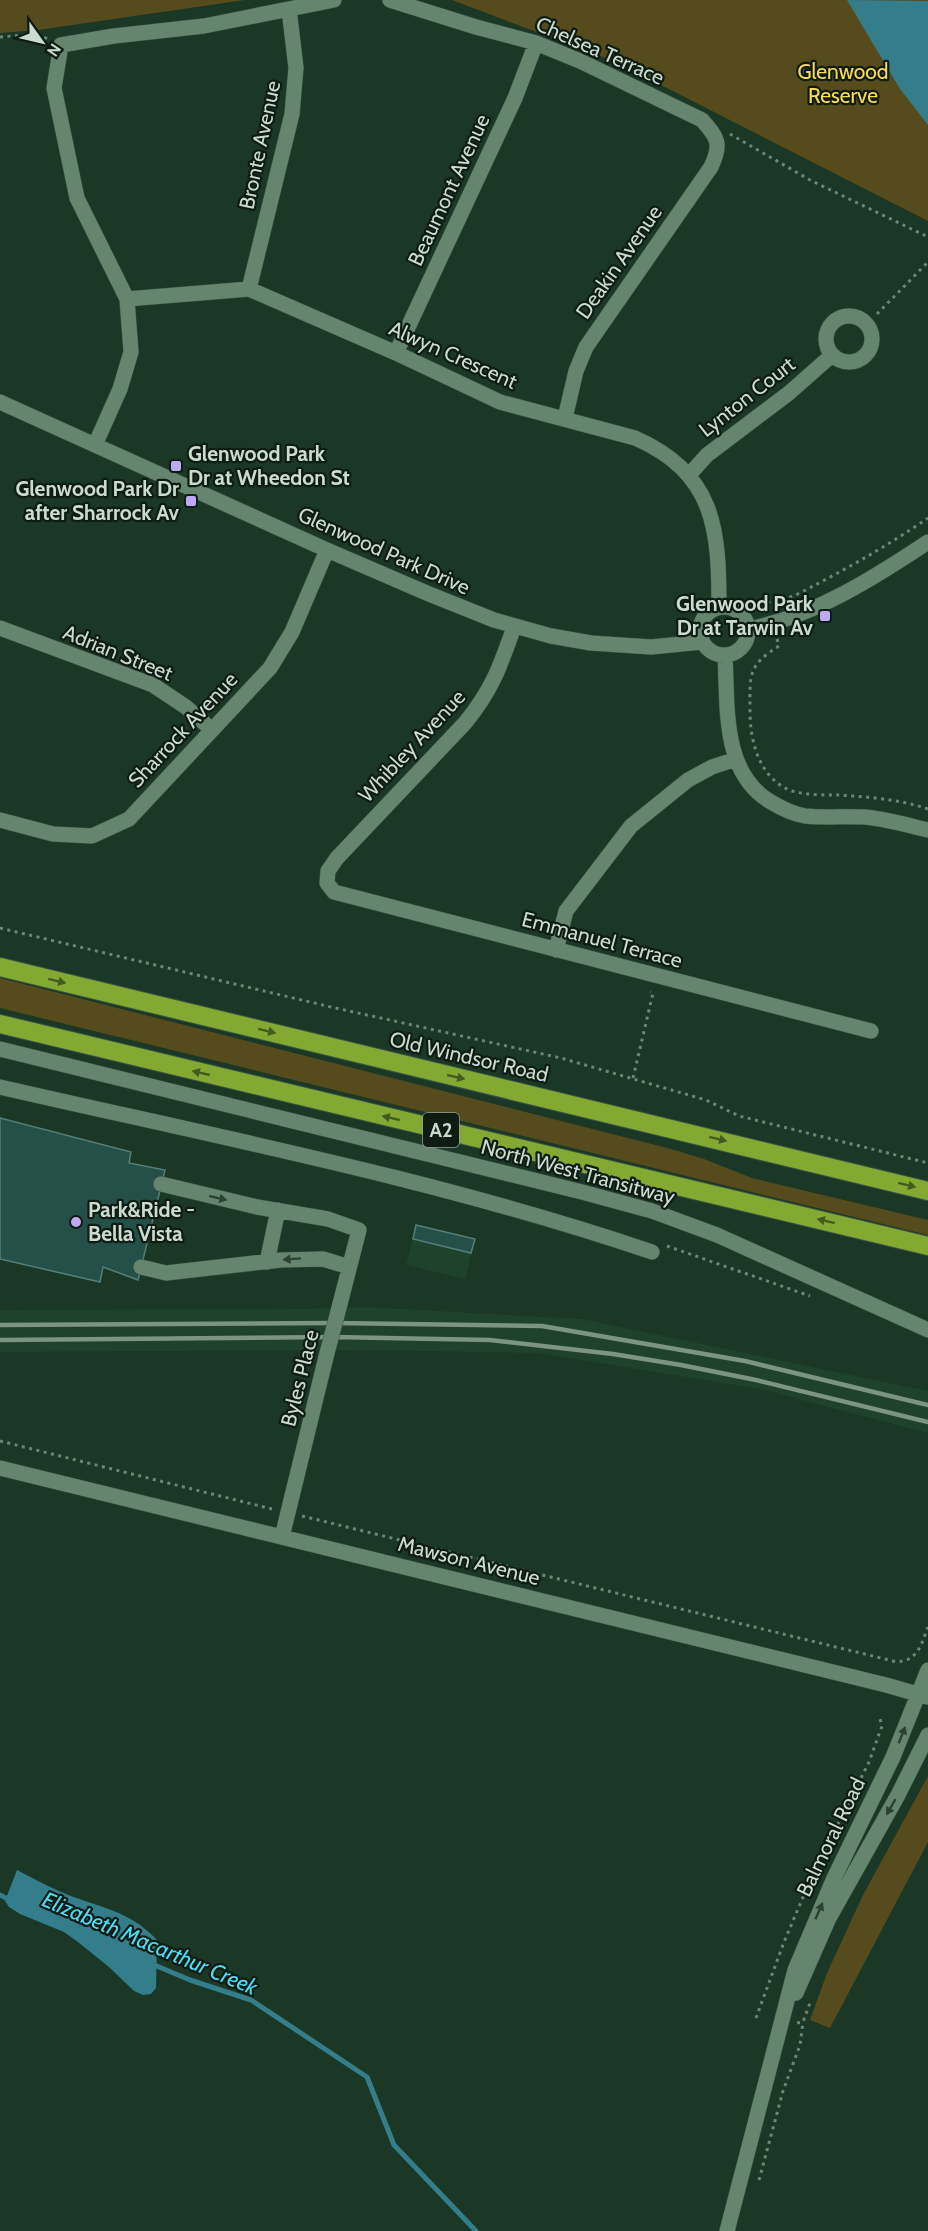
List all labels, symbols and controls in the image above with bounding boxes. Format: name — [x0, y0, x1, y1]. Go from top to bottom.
street label: Chelsea Terrace — [532, 11, 668, 90]
north arrow — [12, 12, 72, 72]
text: N — [43, 40, 65, 60]
park label: Glenwood Reserve — [797, 59, 889, 108]
street label: Bronte Avenue — [234, 78, 285, 212]
street label: Beaumont Avenue — [402, 110, 495, 270]
street label: Deakin Avenue — [570, 200, 667, 323]
street label: Alwyn Crescent — [385, 315, 521, 394]
street label: Lynton Court — [694, 351, 800, 442]
place label: Glenwood Park Dr at Wheedon St — [188, 441, 350, 490]
marker: Glenwood Park Dr at Wheedon St — [169, 459, 183, 473]
place label: Glenwood Park Dr after Sharrock Av — [15, 476, 180, 525]
marker: Glenwood Park Dr after Sharrock Av — [184, 494, 198, 508]
street label: Glenwood Park Drive — [294, 501, 474, 600]
place label: Glenwood Park Dr at Tarwin Av — [676, 591, 814, 640]
marker: Glenwood Park Dr at Tarwin Av — [818, 609, 832, 623]
street label: Adrian Street — [60, 619, 177, 686]
street label: Sharrock Avenue — [123, 667, 243, 792]
street label: Whibley Avenue — [353, 684, 470, 807]
street label: Emmanuel Terrace — [519, 906, 685, 973]
one-way arrow — [48, 976, 66, 986]
street label: Old Windsor Road — [387, 1026, 551, 1087]
one-way arrow — [258, 1027, 276, 1037]
one-way arrow — [192, 1067, 211, 1077]
one-way arrow — [447, 1073, 466, 1083]
one-way arrow — [382, 1112, 400, 1122]
road number: A2 — [423, 1113, 459, 1147]
street label: North West Transitway — [479, 1134, 678, 1210]
one-way arrow — [708, 1135, 727, 1145]
one-way arrow — [898, 1181, 916, 1191]
one-way arrow — [209, 1193, 228, 1203]
place label: Park&Ride - Bella Vista — [88, 1197, 195, 1246]
marker: Park&Ride - Bella Vista — [69, 1215, 83, 1229]
one-way arrow — [817, 1215, 835, 1225]
one-way arrow — [282, 1255, 301, 1264]
street label: Byles Place — [275, 1327, 324, 1429]
street label: Mawson Avenue — [396, 1531, 543, 1590]
one-way arrow — [898, 1726, 907, 1744]
street label: Balmoral Road — [791, 1773, 870, 1900]
one-way arrow — [886, 1799, 896, 1816]
water label: Elizabeth Macarthur Creek — [38, 1886, 262, 2001]
one-way arrow — [815, 1902, 824, 1920]

